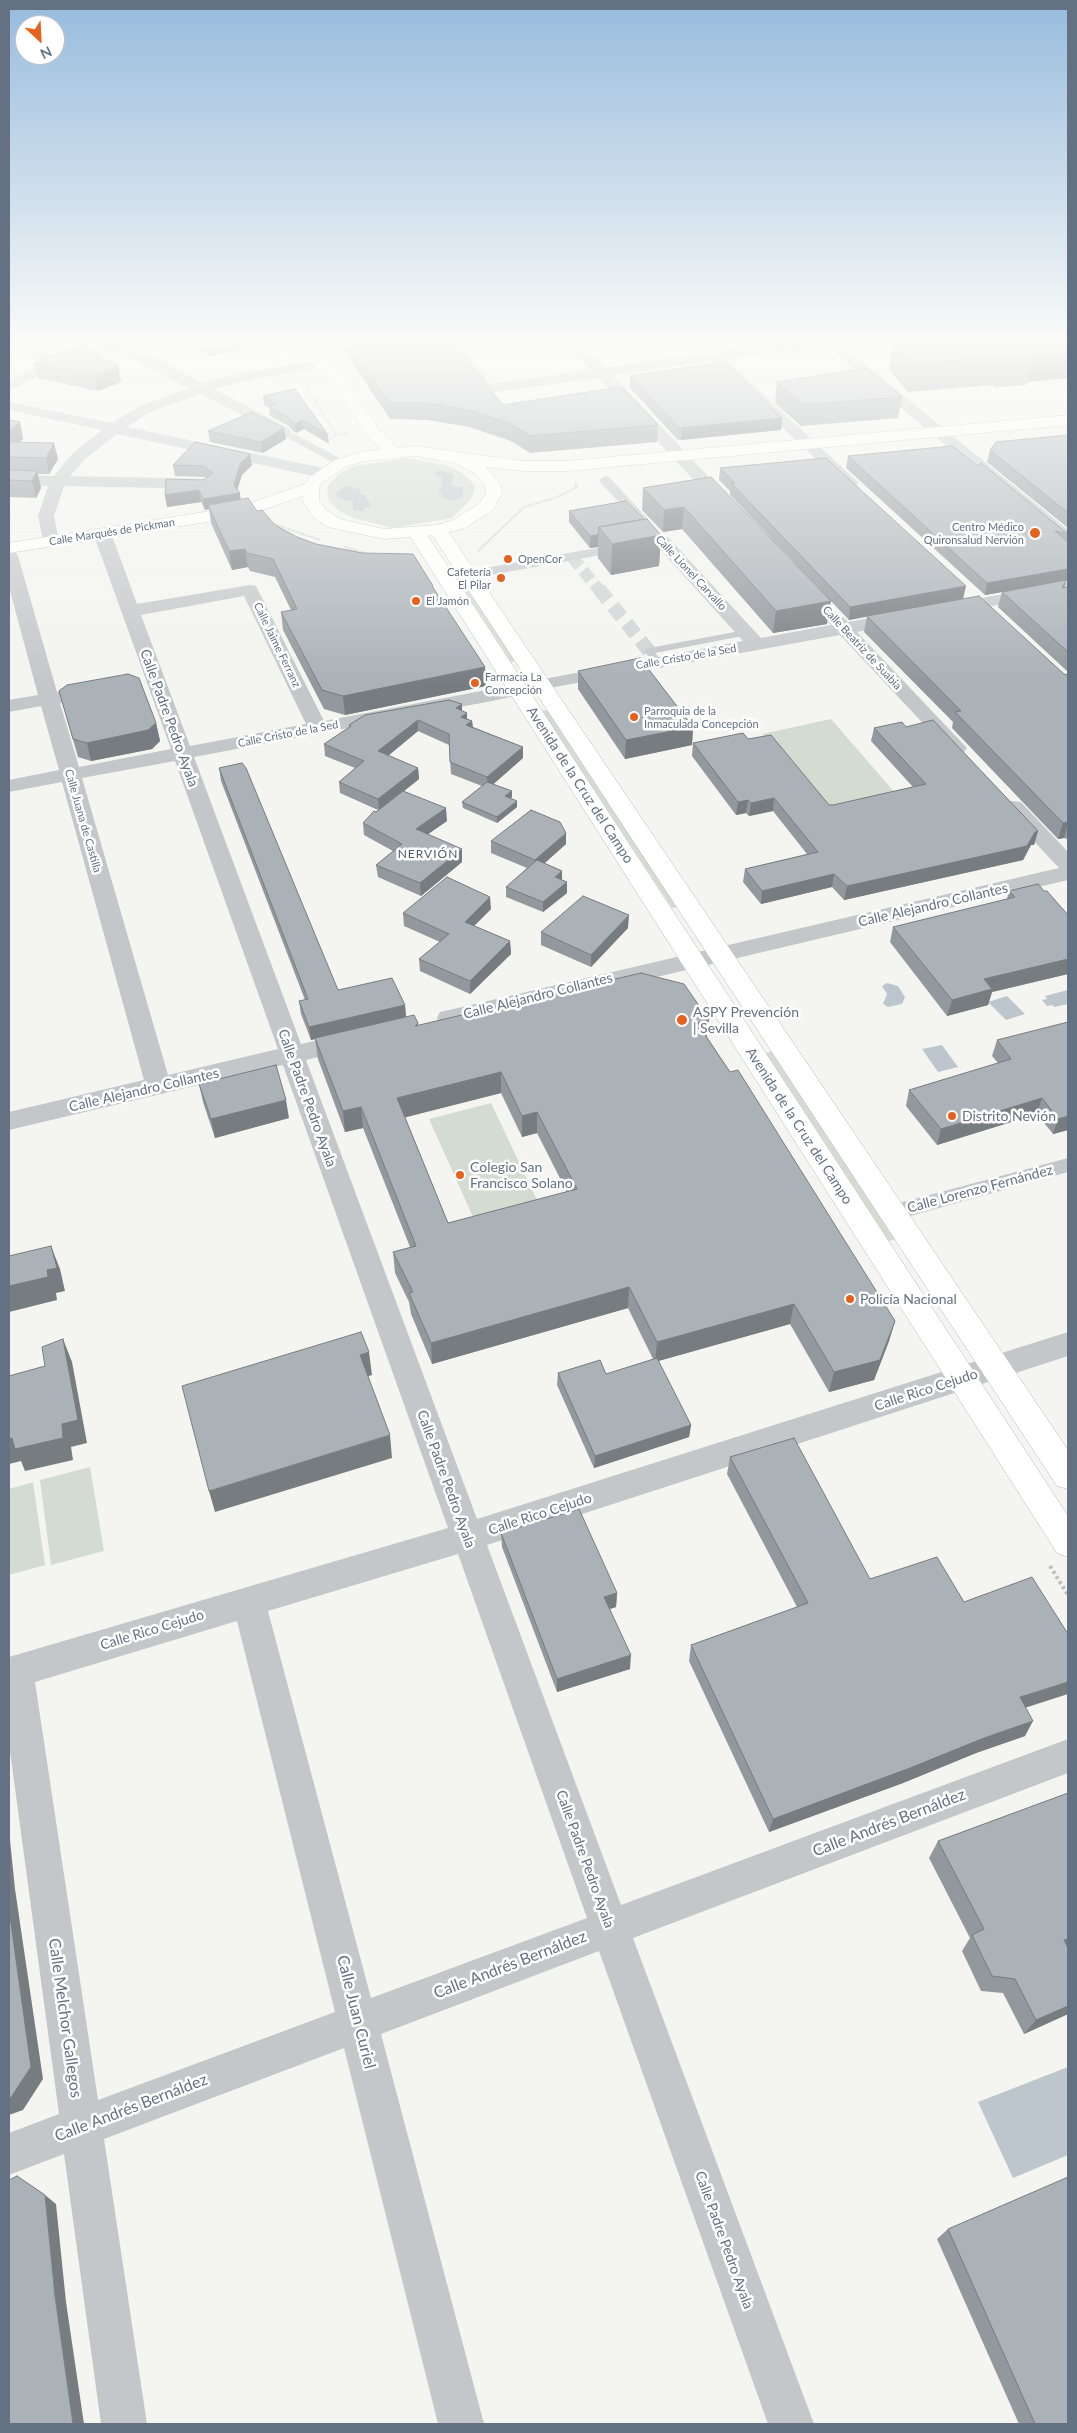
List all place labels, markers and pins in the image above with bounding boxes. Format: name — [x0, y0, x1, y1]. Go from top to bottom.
place label: Centro Médico Quironsalud Nervión — [924, 520, 1024, 546]
marker: Centro Médico Quironsalud Nervión — [1028, 526, 1042, 540]
place label: OpenCor — [518, 552, 562, 566]
marker: OpenCor — [502, 553, 514, 565]
place label: Cafetería El Pilar — [447, 565, 491, 591]
marker: Cafetería El Pilar — [495, 572, 507, 584]
place label: El Jamón — [426, 594, 469, 608]
marker: El Jamón — [410, 595, 422, 607]
place label: Farmacia La Concepción — [485, 670, 542, 696]
marker: Farmacia La Concepción — [469, 677, 481, 689]
place label: Parroquia de la Inmaculada Concepción — [644, 704, 759, 730]
marker: Parroquia de la Inmaculada Concepción — [628, 711, 640, 723]
place label: ASPY Prevención | Sevilla — [693, 1004, 799, 1036]
marker: ASPY Prevención | Sevilla — [675, 1013, 689, 1027]
place label: Distrito Nevión — [962, 1108, 1056, 1124]
marker: Distrito Nevión — [946, 1110, 958, 1122]
place label: Colegio San Francisco Solano — [470, 1159, 573, 1192]
marker: Colegio San Francisco Solano — [454, 1169, 466, 1181]
place label: Policía Nacional — [860, 1291, 957, 1307]
marker: Policía Nacional — [844, 1293, 856, 1305]

